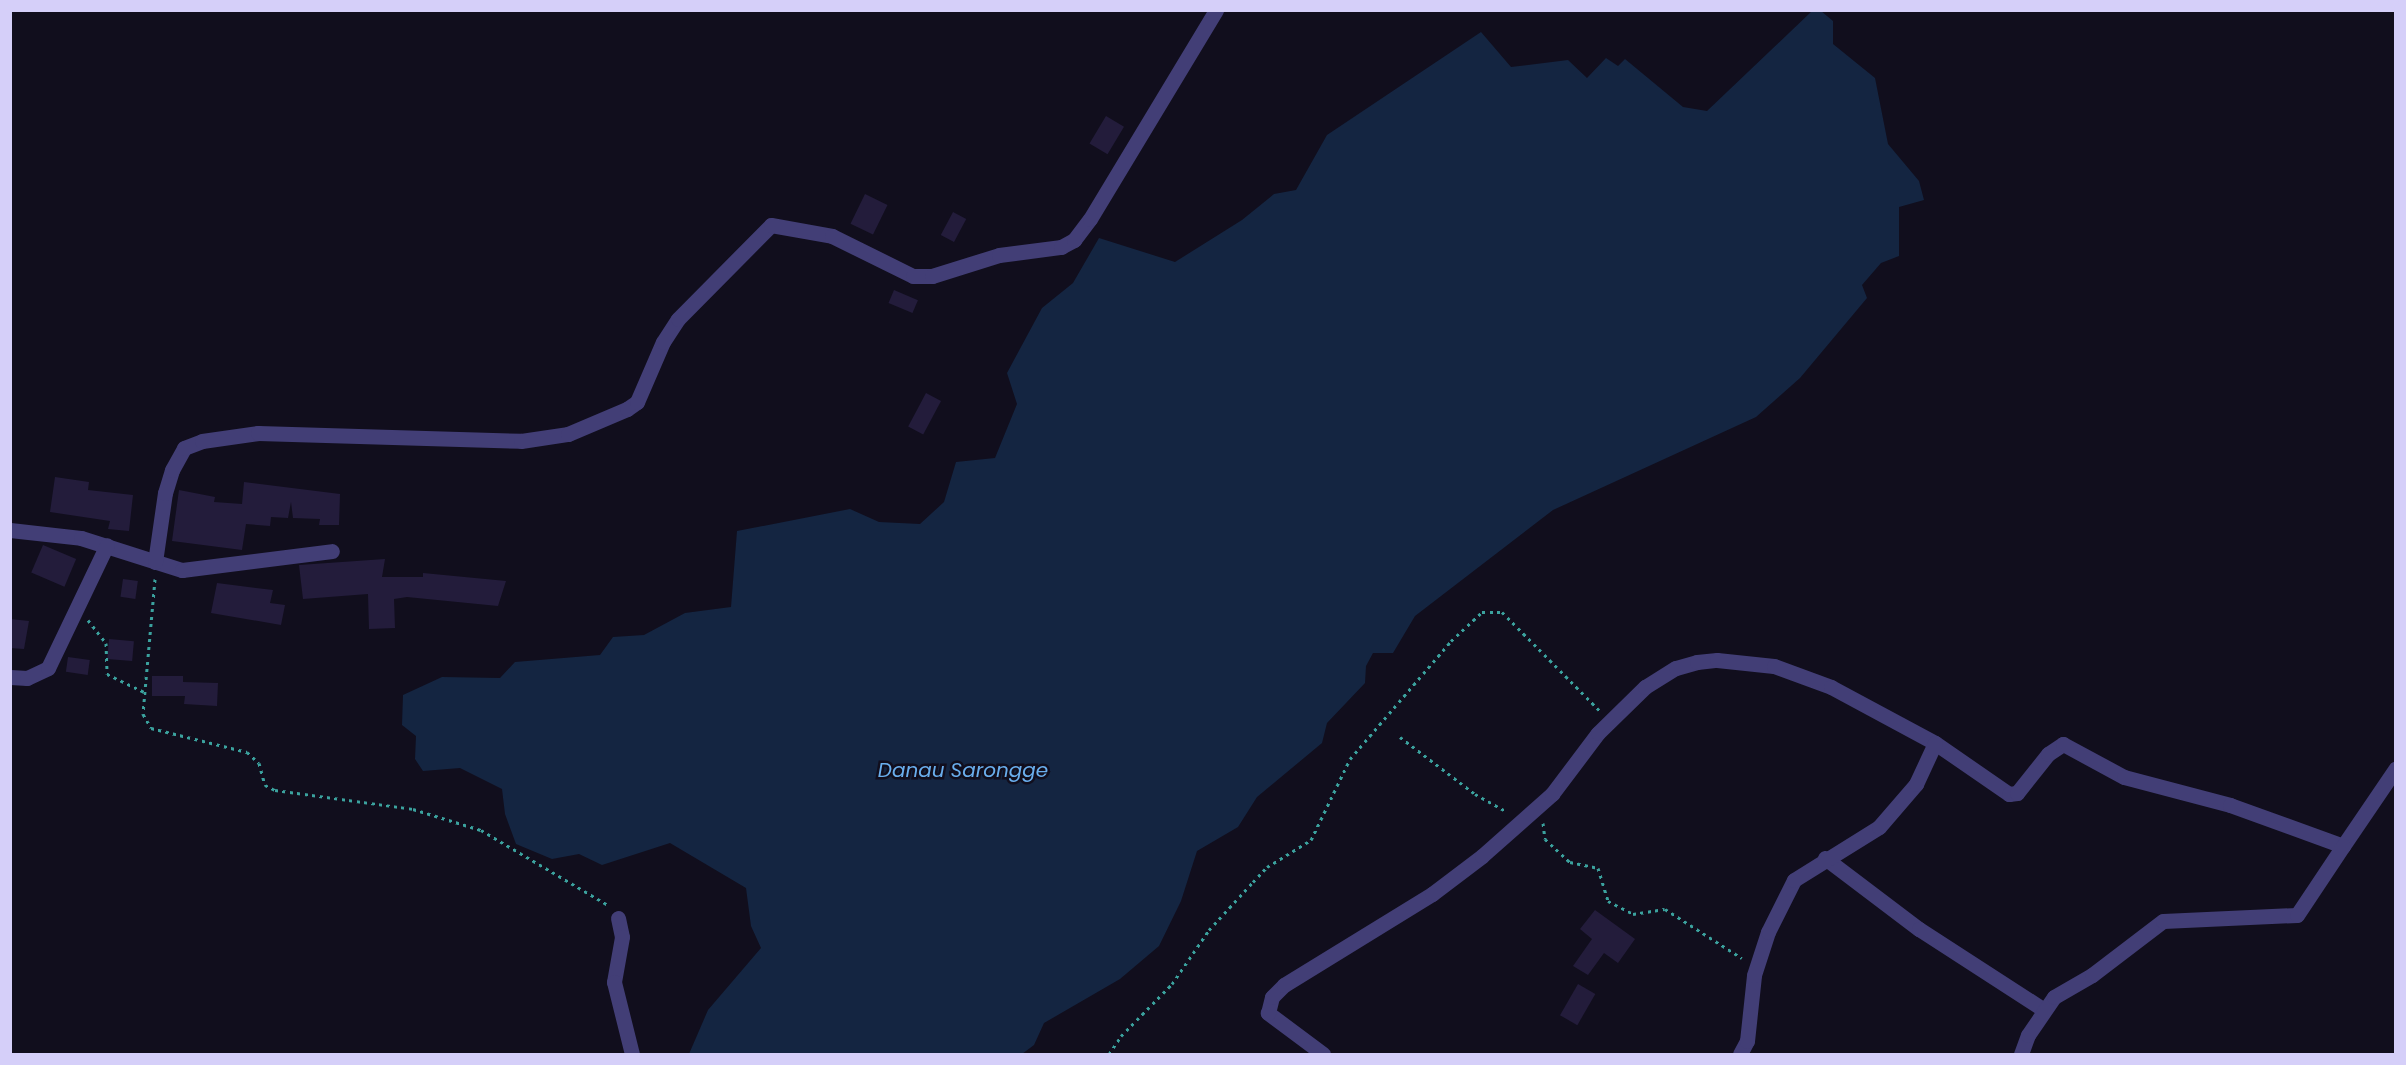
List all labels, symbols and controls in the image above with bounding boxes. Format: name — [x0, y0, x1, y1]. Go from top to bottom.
water label: Danau Sarongge — [878, 758, 1048, 782]

